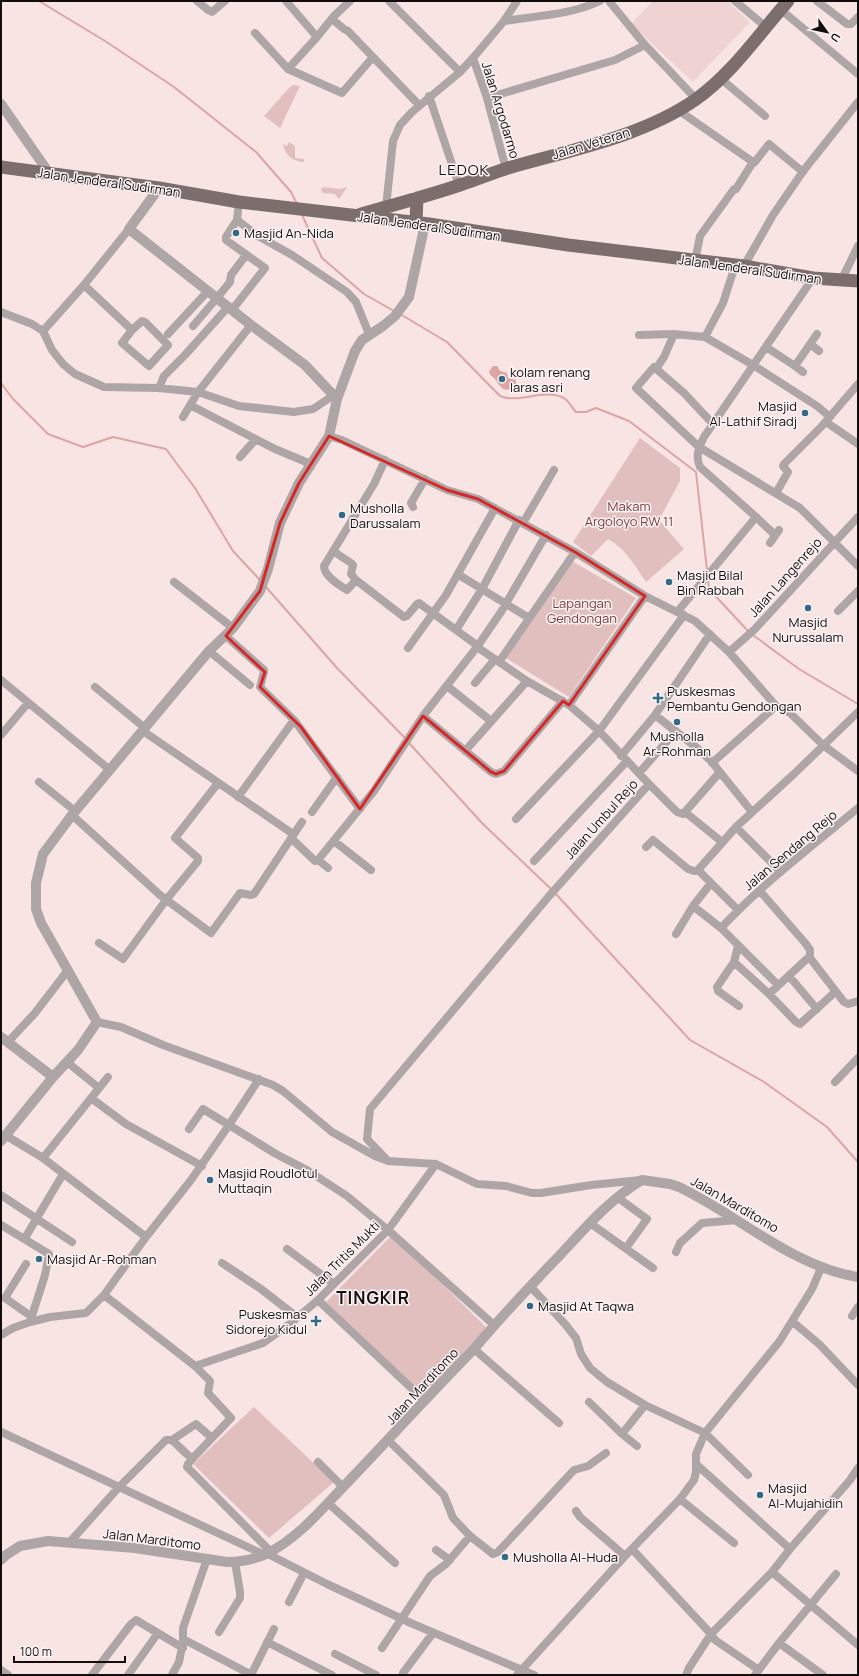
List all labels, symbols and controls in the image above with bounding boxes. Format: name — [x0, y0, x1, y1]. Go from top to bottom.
north arrow — [807, 12, 847, 52]
text: U — [827, 30, 844, 45]
street label: Jalan Argodarmo — [478, 59, 524, 161]
street label: Jalan Veteran — [550, 123, 632, 163]
district label: LEDOK — [438, 159, 490, 180]
street label: Jalan Jenderal Sudirman — [36, 163, 182, 201]
street label: Jalan Jenderal Sudirman — [356, 207, 502, 245]
place label: Masjid An-Nida — [244, 224, 334, 242]
marker: Masjid An-Nida — [231, 228, 241, 238]
street label: Jalan Jenderal Sudirman — [677, 250, 823, 288]
place label: kolam renang laras asri — [510, 363, 590, 396]
marker: kolam renang laras asri — [497, 374, 507, 384]
place label: Masjid Al-Lathif Siradj — [710, 397, 797, 430]
marker: Masjid Al-Lathif Siradj — [800, 408, 810, 418]
park label: Makam Argoloyo RW 11 — [585, 497, 673, 530]
place label: Musholla Darussalam — [350, 499, 421, 532]
marker: Musholla Darussalam — [337, 510, 347, 520]
street label: Jalan Langenrejo — [744, 533, 826, 621]
place label: Masjid Bilal Bin Rabbah — [677, 566, 744, 599]
marker: Masjid Bilal Bin Rabbah — [664, 577, 674, 587]
park label: Lapangan Gendongan — [547, 594, 617, 627]
marker: Masjid Nurussalam — [803, 603, 813, 613]
place label: Masjid Nurussalam — [772, 613, 844, 646]
place label: Puskesmas Pembantu Gendongan — [667, 682, 801, 715]
marker: Puskesmas Pembantu Gendongan — [652, 692, 664, 704]
marker: Musholla Ar-Rohman — [672, 717, 682, 727]
place label: Musholla Ar-Rohman — [643, 727, 711, 760]
street label: Jalan Umbul Rejo — [560, 775, 642, 863]
street label: Jalan Sendang Rejo — [740, 805, 841, 894]
place label: Masjid Roudlotul Muttaqin — [218, 1164, 318, 1197]
street label: Jalan Marditomo — [688, 1172, 782, 1237]
marker: Masjid Roudlotul Muttaqin — [205, 1175, 215, 1185]
street label: Jalan Tritis Mukti — [300, 1216, 384, 1300]
place label: Masjid Ar-Rohman — [47, 1250, 157, 1268]
marker: Masjid Ar-Rohman — [34, 1254, 44, 1264]
district label: TINGKIR — [336, 1286, 410, 1309]
place label: Masjid At Taqwa — [538, 1297, 634, 1315]
marker: Masjid At Taqwa — [525, 1301, 535, 1311]
place label: Puskesmas Sidorejo Kidul — [226, 1305, 307, 1338]
marker: Puskesmas Sidorejo Kidul — [310, 1315, 322, 1327]
street label: Jalan Marditomo — [382, 1344, 462, 1428]
place label: Masjid Al-Mujahidin — [768, 1479, 843, 1512]
marker: Masjid Al-Mujahidin — [755, 1490, 765, 1500]
street label: Jalan Marditomo — [102, 1524, 202, 1554]
place label: Musholla Al-Huda — [513, 1548, 618, 1566]
marker: Musholla Al-Huda — [500, 1552, 510, 1562]
scale bar — [14, 1638, 125, 1664]
text: 100 m — [20, 1643, 52, 1660]

